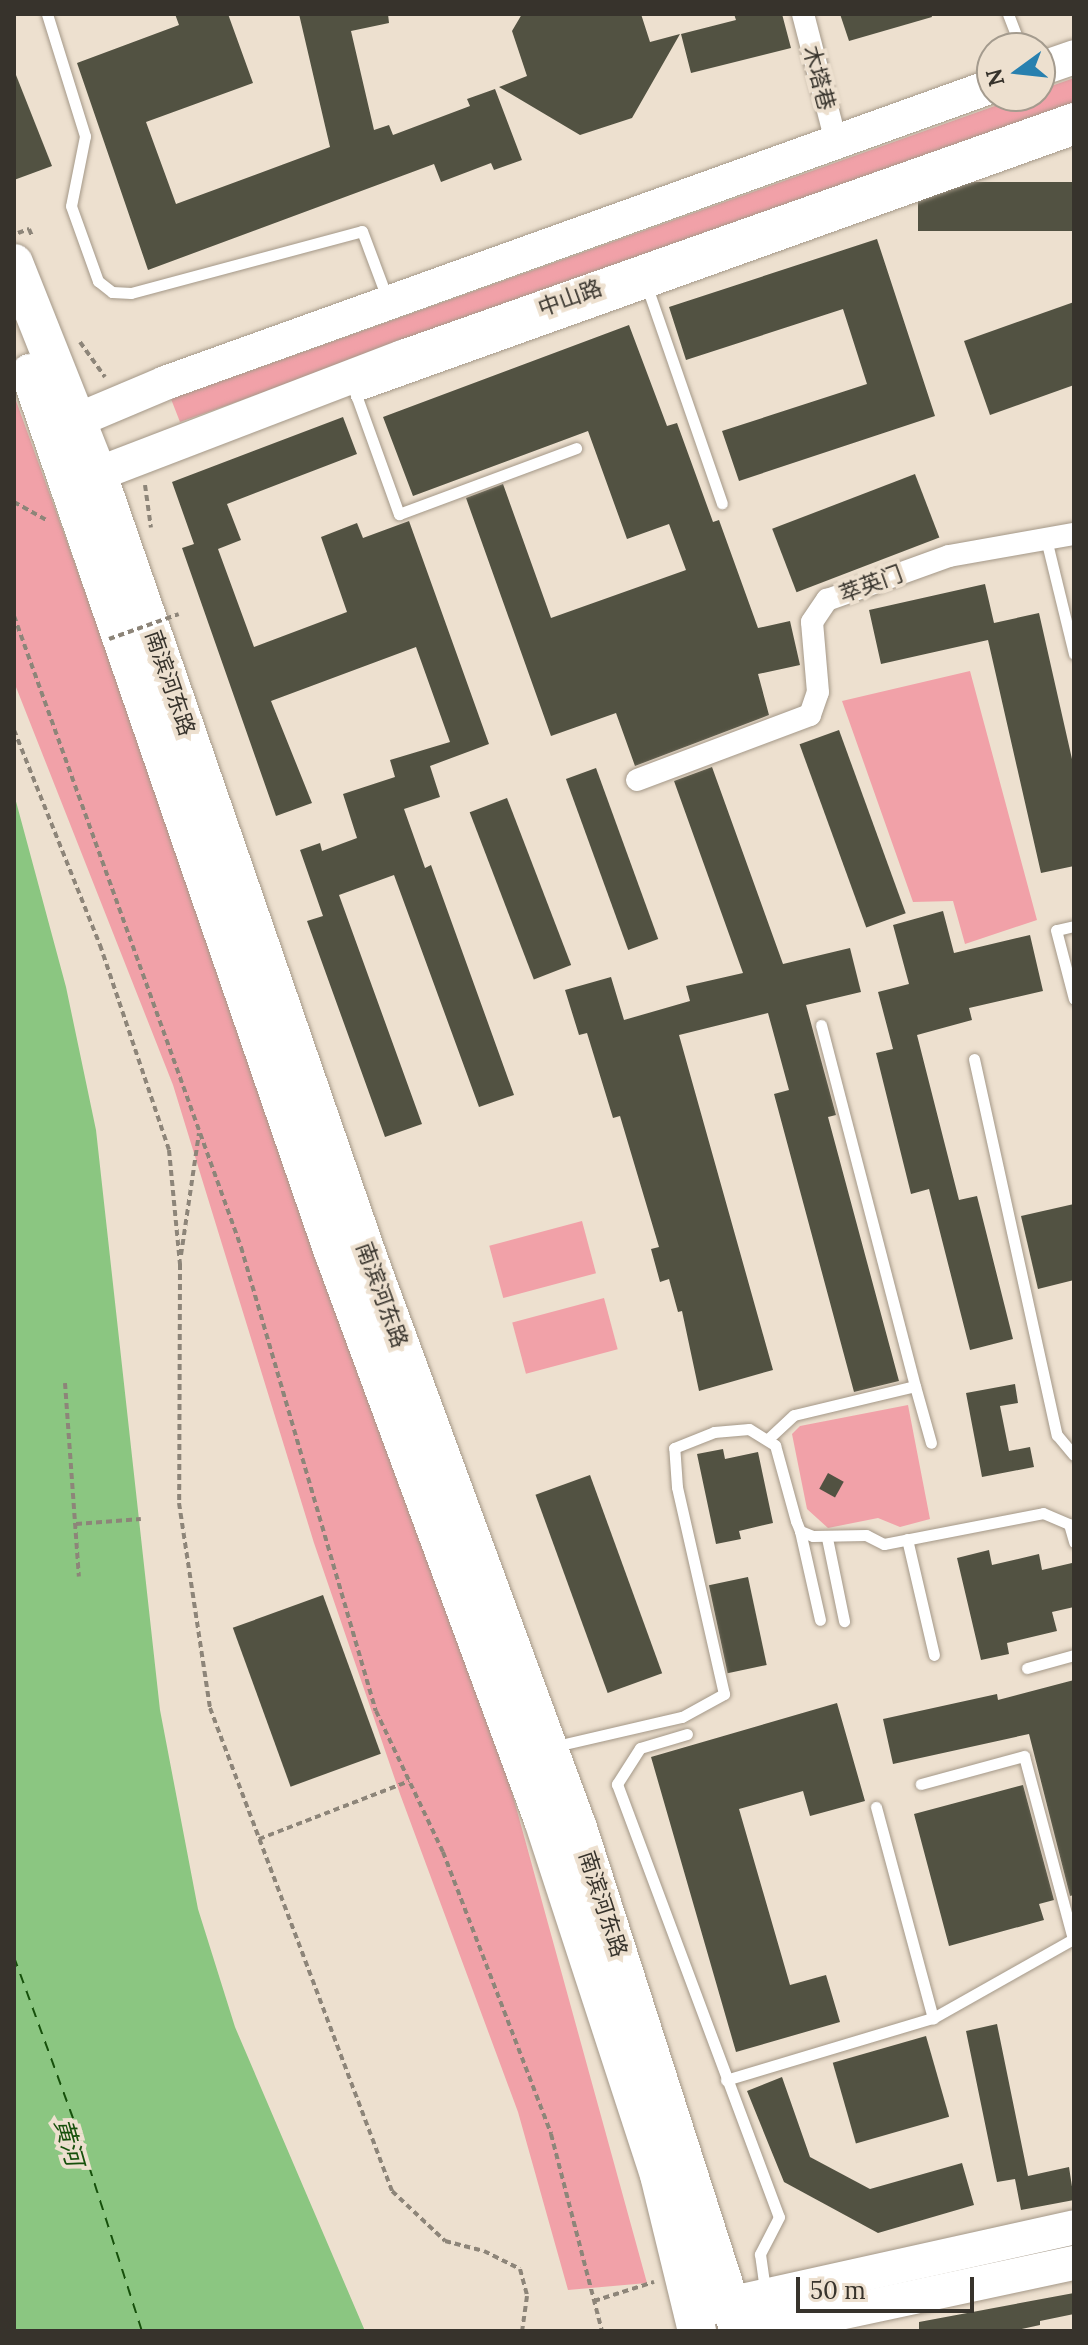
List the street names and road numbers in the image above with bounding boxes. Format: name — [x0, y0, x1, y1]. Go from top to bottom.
street label: 木塔巷 — [798, 43, 840, 113]
street label: 中山路 — [534, 274, 606, 322]
street label: 萃英门 — [835, 560, 907, 608]
street label: 南滨河东路 — [140, 627, 200, 739]
street label: 南滨河东路 — [351, 1239, 413, 1351]
street label: 南滨河东路 — [573, 1848, 633, 1960]

